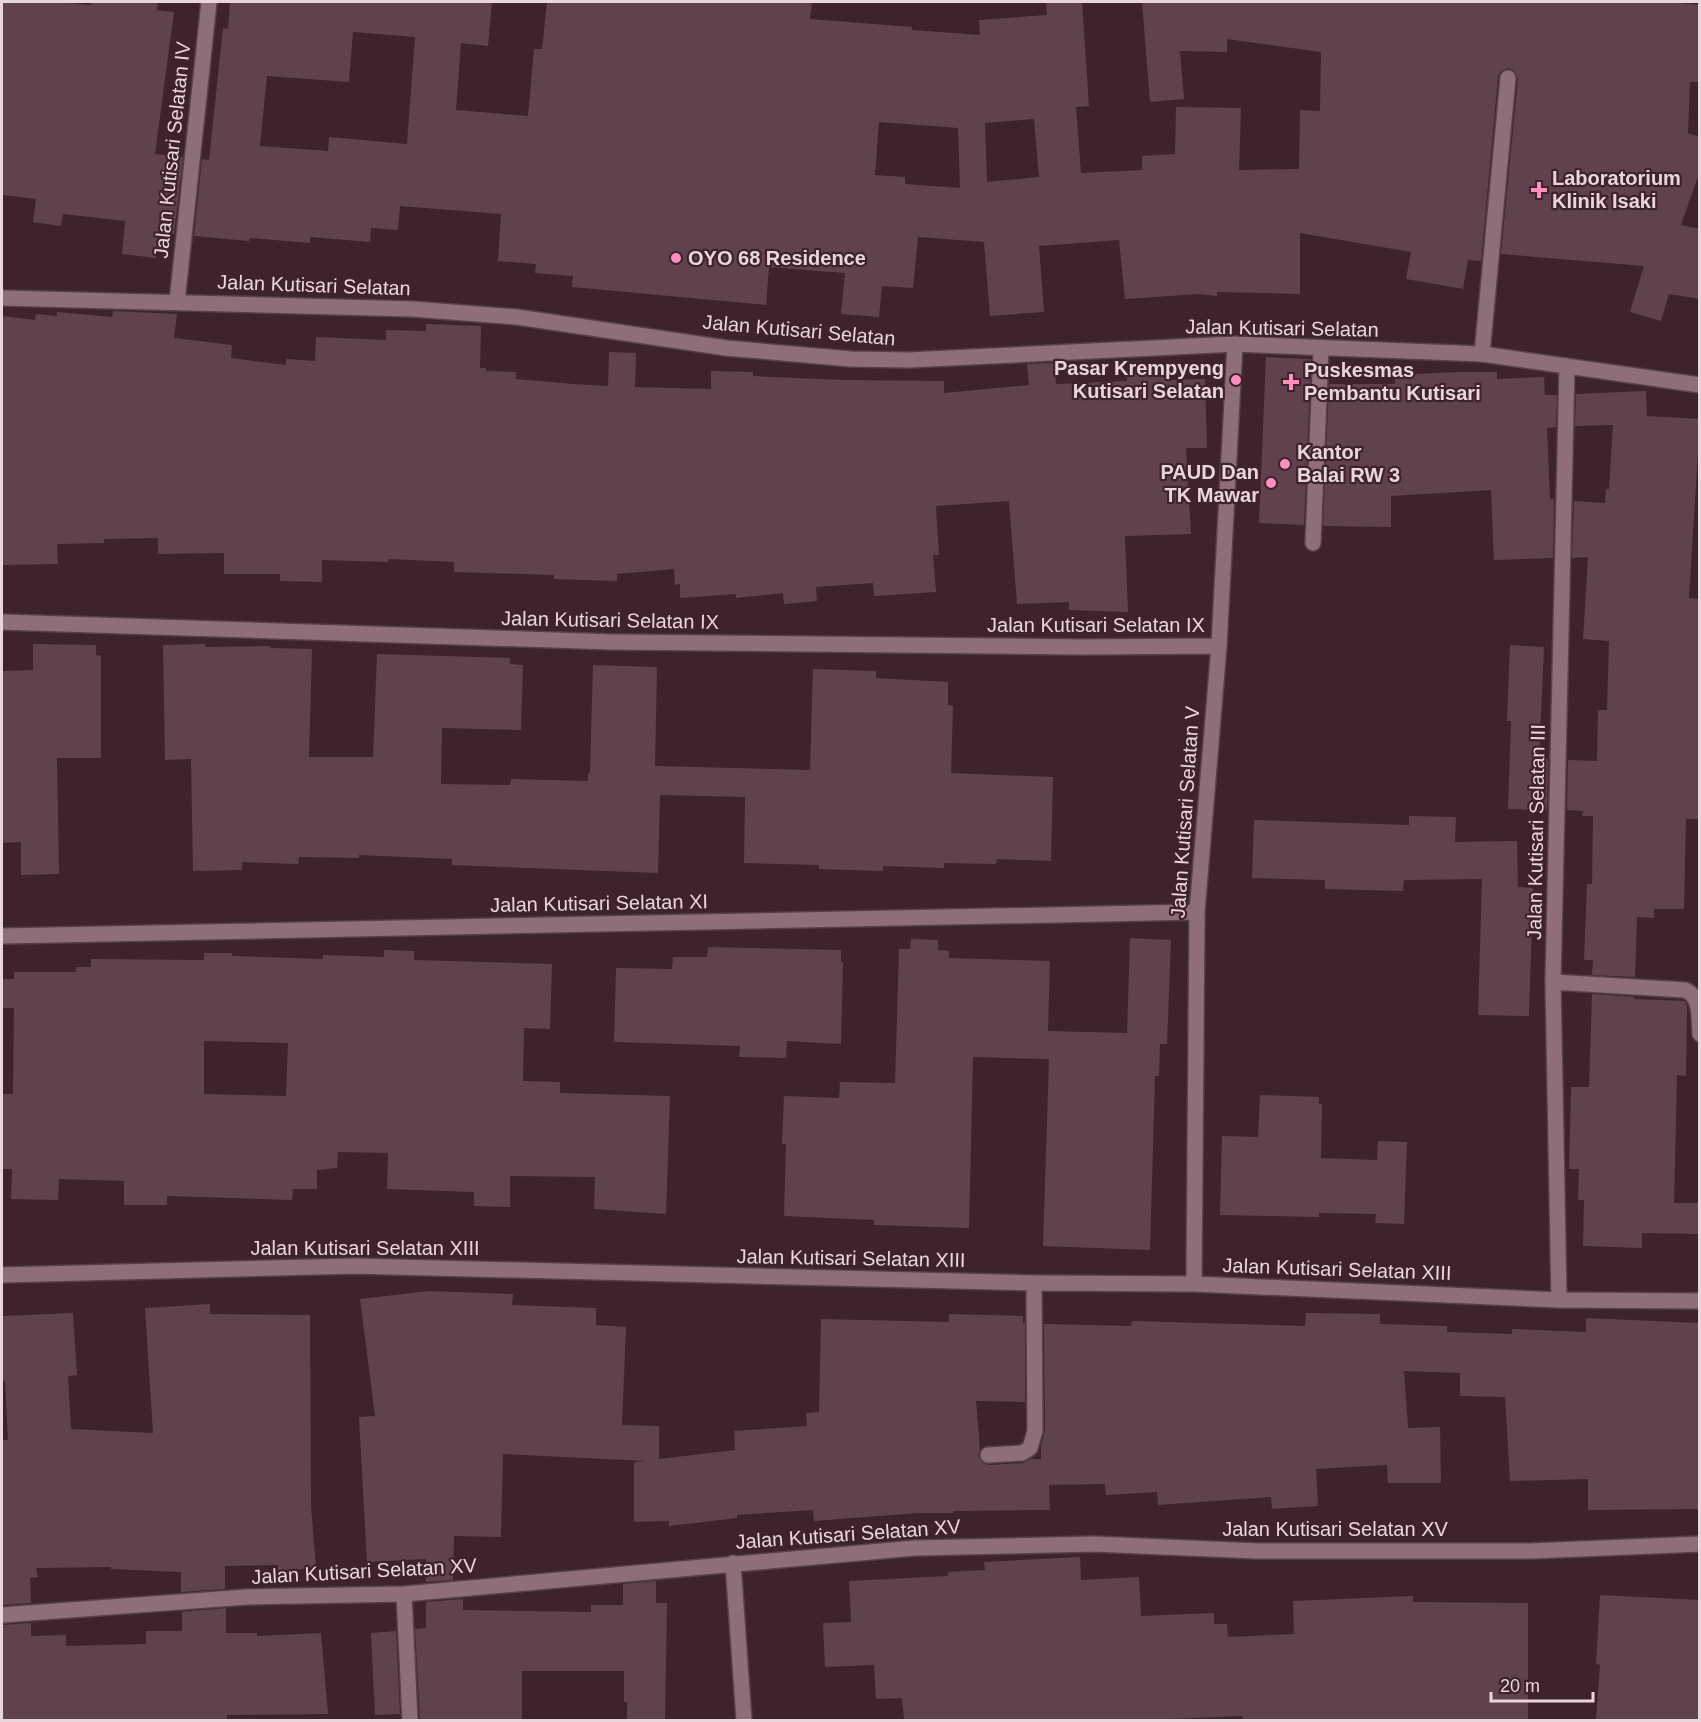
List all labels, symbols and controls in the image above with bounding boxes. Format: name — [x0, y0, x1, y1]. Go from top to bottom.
street label: Jalan Kutisari Selatan IV — [150, 40, 194, 260]
place label: Laboratorium Klinik Isaki — [1552, 167, 1681, 212]
marker: Laboratorium Klinik Isaki — [1530, 181, 1548, 199]
place label: OYO 68 Residence — [688, 247, 866, 269]
marker: OYO 68 Residence — [669, 251, 683, 265]
street label: Jalan Kutisari Selatan — [217, 271, 411, 299]
street label: Jalan Kutisari Selatan — [702, 311, 896, 349]
street label: Jalan Kutisari Selatan — [1185, 315, 1379, 341]
place label: Pasar Krempyeng Kutisari Selatan — [1054, 357, 1224, 402]
place label: Puskesmas Pembantu Kutisari — [1304, 359, 1481, 404]
marker: Pasar Krempyeng Kutisari Selatan — [1229, 373, 1243, 387]
marker: Puskesmas Pembantu Kutisari — [1282, 373, 1300, 391]
place label: Kantor Balai RW 3 — [1297, 441, 1400, 486]
marker: Kantor Balai RW 3 — [1278, 457, 1292, 471]
place label: PAUD Dan TK Mawar — [1160, 461, 1259, 506]
marker: PAUD Dan TK Mawar — [1264, 476, 1278, 490]
street label: Jalan Kutisari Selatan IX — [501, 607, 719, 633]
street label: Jalan Kutisari Selatan IX — [987, 614, 1205, 636]
street label: Jalan Kutisari Selatan V — [1167, 705, 1203, 919]
street label: Jalan Kutisari Selatan III — [1523, 724, 1549, 940]
street label: Jalan Kutisari Selatan XI — [490, 890, 708, 916]
street label: Jalan Kutisari Selatan XIII — [250, 1237, 480, 1259]
street label: Jalan Kutisari Selatan XIII — [736, 1245, 966, 1271]
street label: Jalan Kutisari Selatan XIII — [1222, 1254, 1452, 1284]
street label: Jalan Kutisari Selatan XV — [735, 1515, 962, 1553]
street label: Jalan Kutisari Selatan XV — [1222, 1518, 1449, 1540]
street label: Jalan Kutisari Selatan XV — [251, 1554, 478, 1588]
scale bar — [1491, 1665, 1593, 1703]
text: 20 m — [1500, 1676, 1540, 1696]

